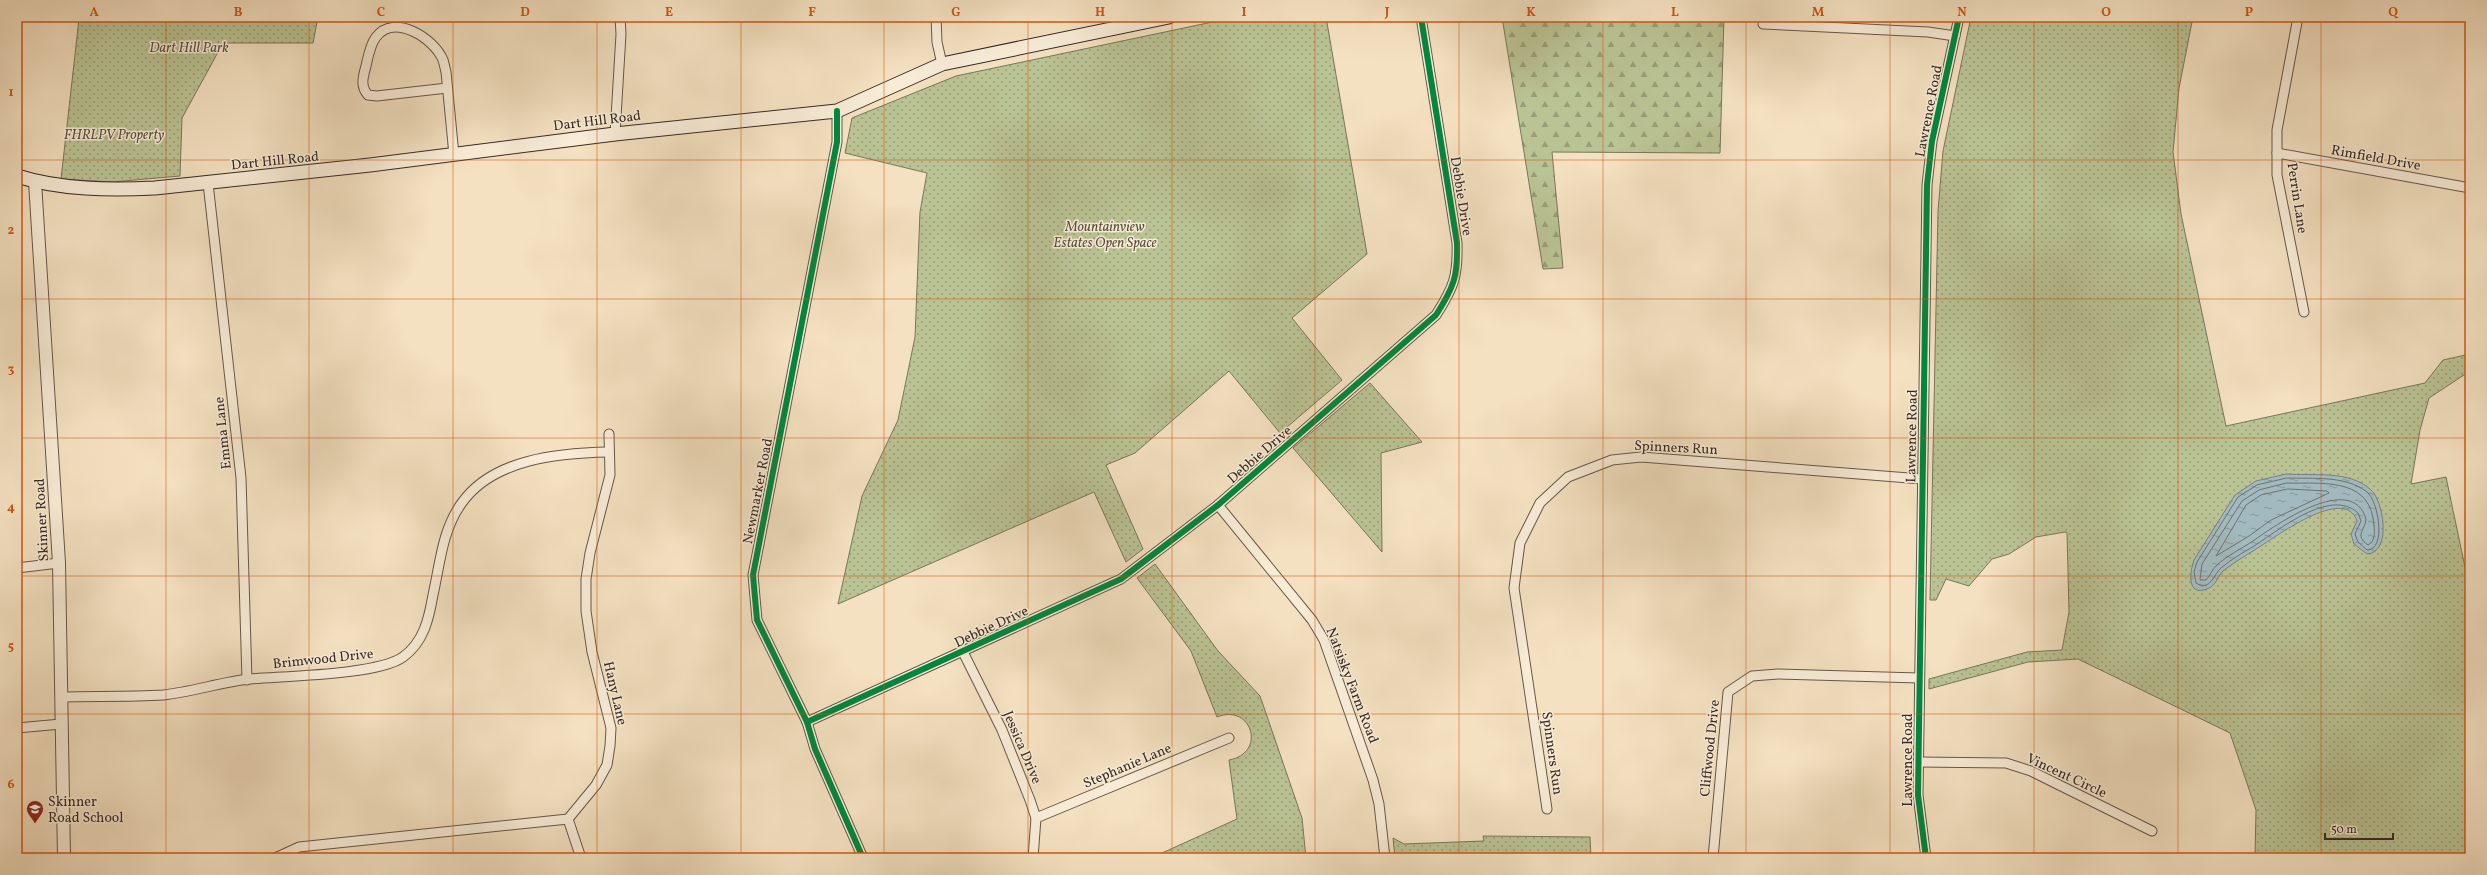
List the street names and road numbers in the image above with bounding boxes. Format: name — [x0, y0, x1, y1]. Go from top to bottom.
street label: Lawrence Road — [1911, 64, 1948, 159]
street label: Dart Hill Road — [552, 107, 642, 136]
street label: Rimfield Drive — [2329, 141, 2422, 176]
street label: Dart Hill Road — [230, 147, 320, 176]
street label: Debbie Drive — [1445, 155, 1476, 238]
street label: Perrin Lane — [2282, 161, 2312, 235]
street label: Lawrence Road — [1902, 389, 1923, 483]
street label: Emma Lane — [210, 395, 237, 470]
street label: Debbie Drive — [1224, 422, 1297, 489]
street label: Newmarker Road — [739, 437, 778, 546]
street label: Spinners Run — [1634, 437, 1718, 460]
street label: Skinner Road — [31, 478, 54, 562]
street label: Debbie Drive — [951, 602, 1032, 653]
street label: Natsisky Farm Road — [1321, 625, 1382, 746]
street label: Brimwood Drive — [272, 645, 375, 674]
street label: Hany Lane — [598, 659, 631, 728]
street label: Cliffwood Drive — [1696, 698, 1725, 798]
street label: Jessica Drive — [998, 708, 1046, 787]
street label: Spinners Run — [1536, 710, 1567, 796]
street label: Lawrence Road — [1899, 713, 1918, 807]
street label: Stephanie Lane — [1081, 739, 1175, 794]
street label: Vincent Circle — [2023, 749, 2110, 803]

